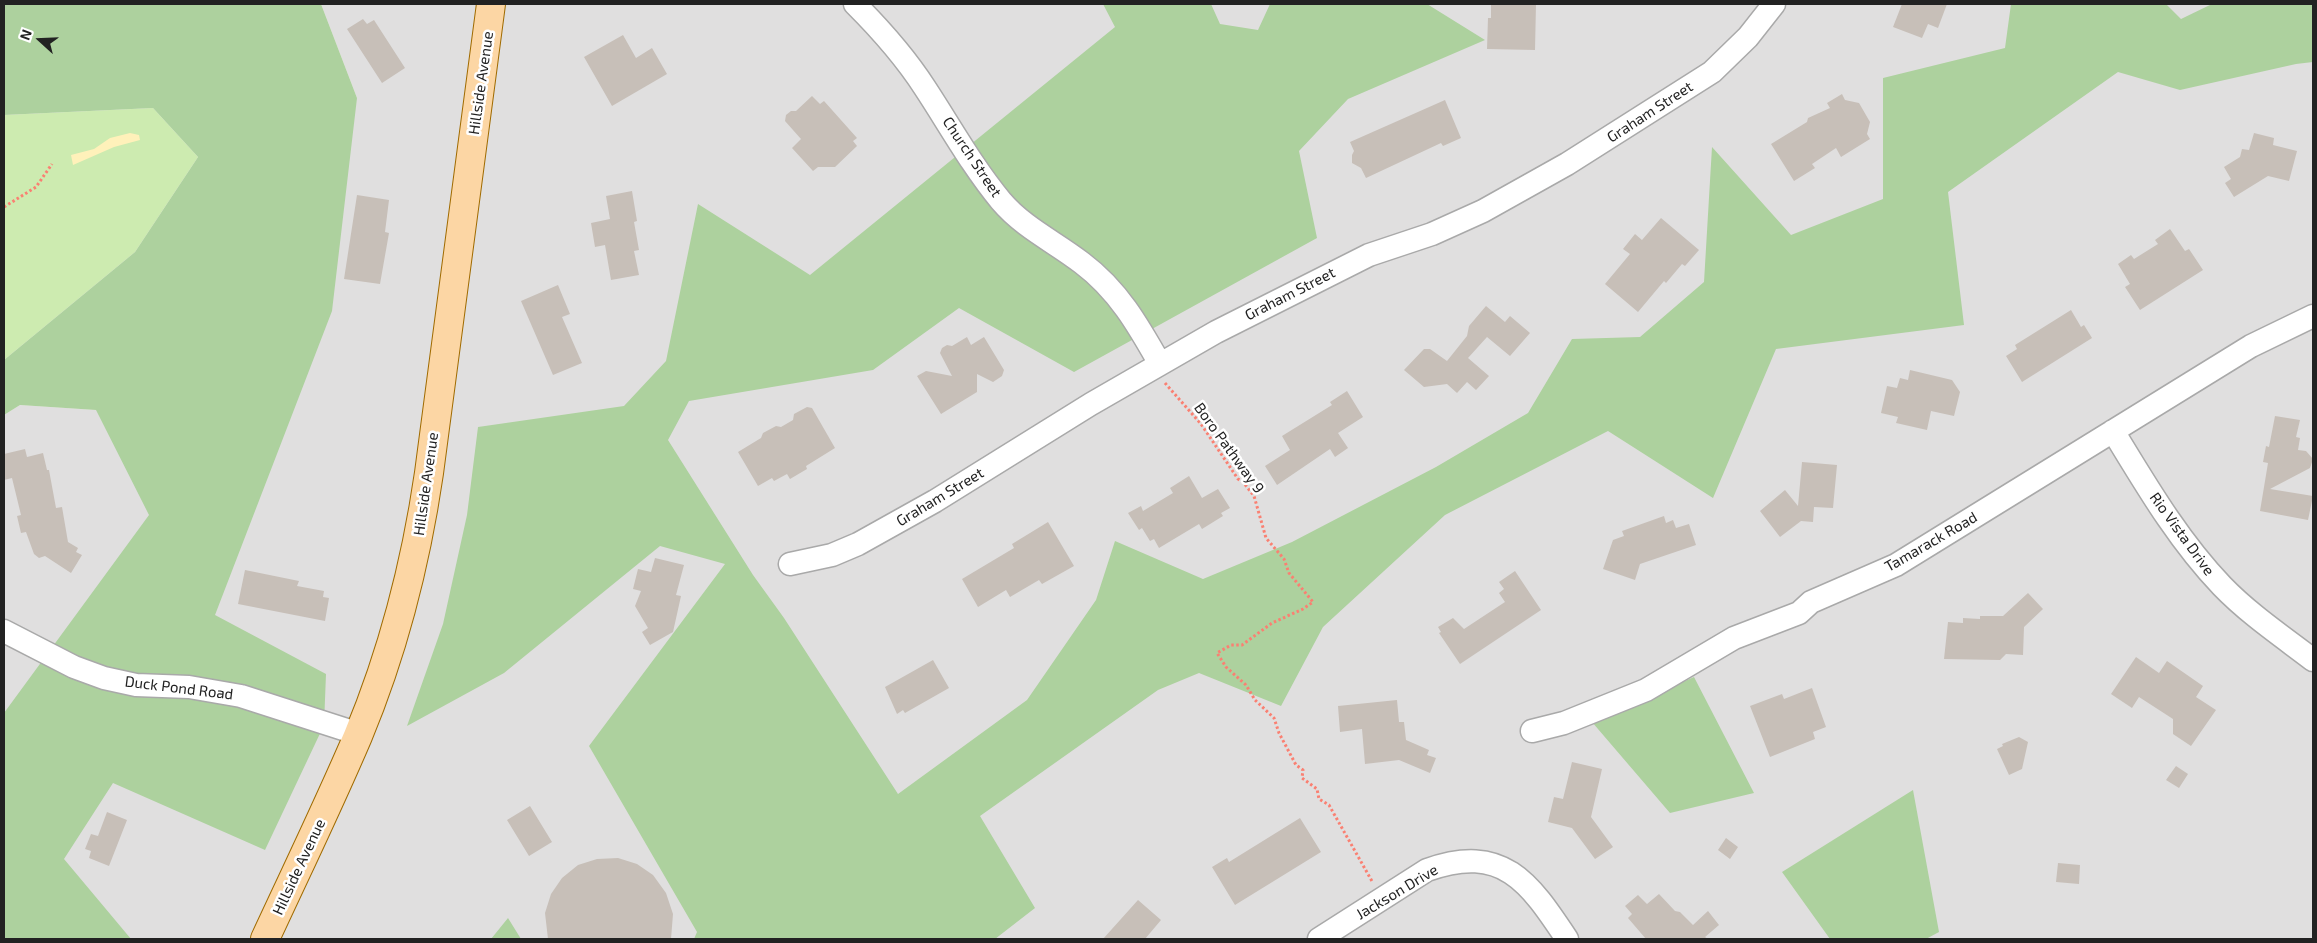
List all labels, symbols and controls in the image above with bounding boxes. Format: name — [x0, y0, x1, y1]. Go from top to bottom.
north arrow — [15, 15, 65, 65]
text: N — [16, 27, 35, 42]
street label: Hillside Avenue — [465, 30, 497, 136]
street label: Graham Street — [1604, 78, 1696, 146]
street label: Church Street — [939, 114, 1005, 200]
street label: Graham Street — [1242, 264, 1338, 324]
street label: Boro Pathway 9 — [1190, 399, 1268, 497]
street label: Hillside Avenue — [410, 431, 442, 537]
street label: Graham Street — [893, 464, 987, 530]
street label: Rio Vista Drive — [2146, 489, 2218, 579]
street label: Tamarack Road — [1881, 508, 1981, 576]
street label: Duck Pond Road — [124, 672, 234, 704]
street label: Hillside Avenue — [269, 816, 329, 918]
street label: Jackson Drive — [1353, 861, 1441, 923]

